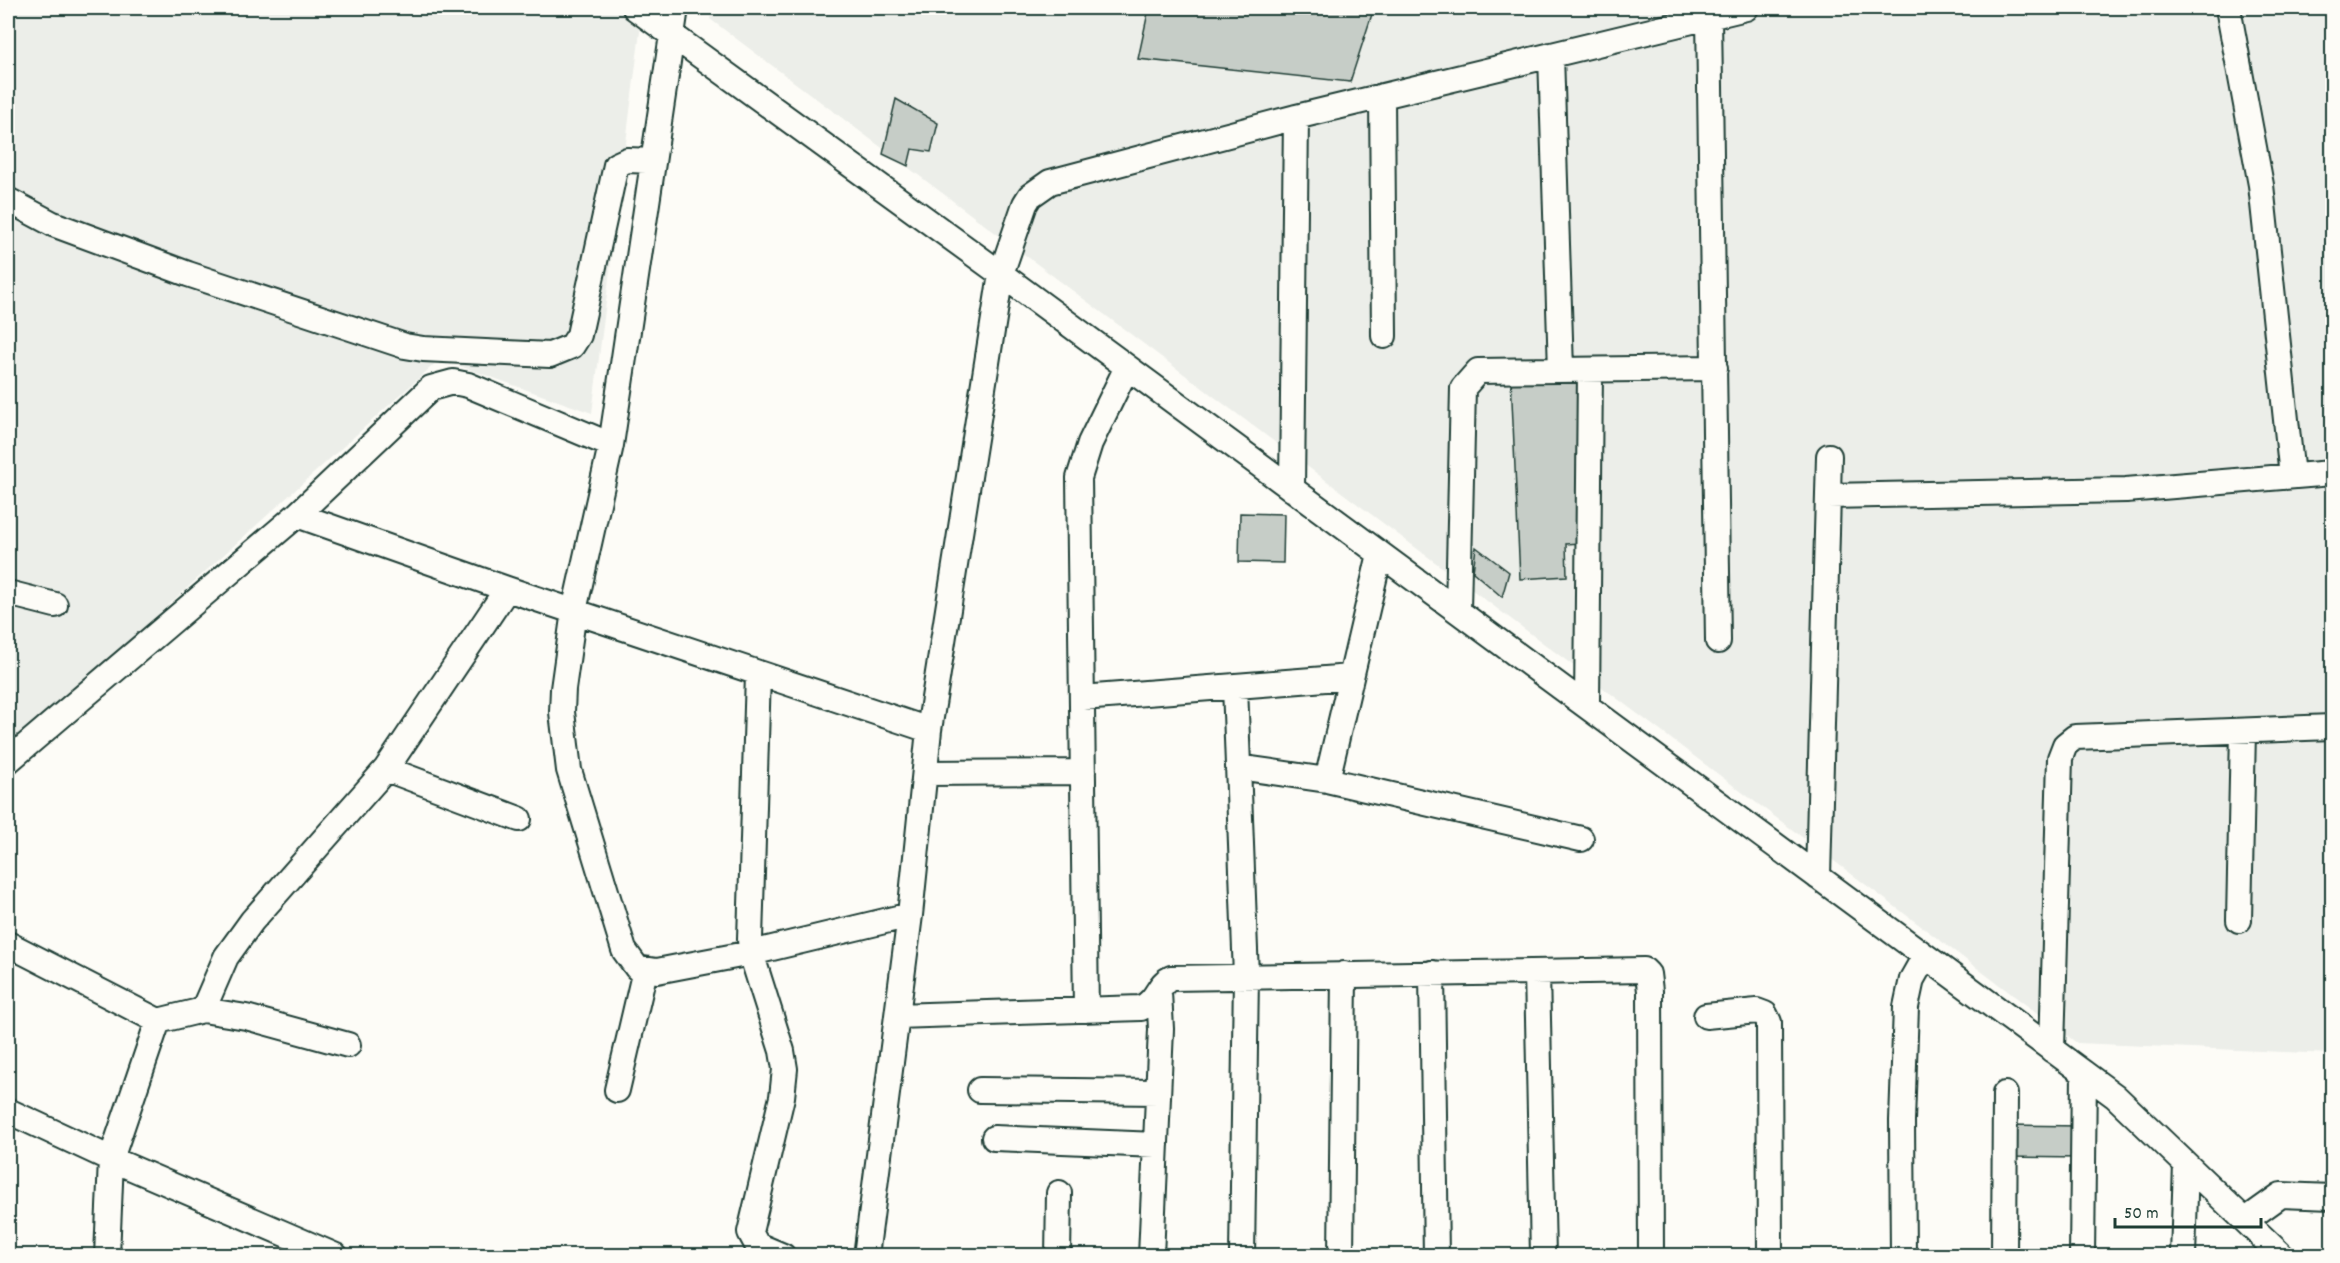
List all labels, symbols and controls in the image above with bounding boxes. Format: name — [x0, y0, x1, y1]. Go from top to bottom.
scale bar — [2115, 1191, 2260, 1229]
text: 50 m — [2124, 1202, 2159, 1227]

